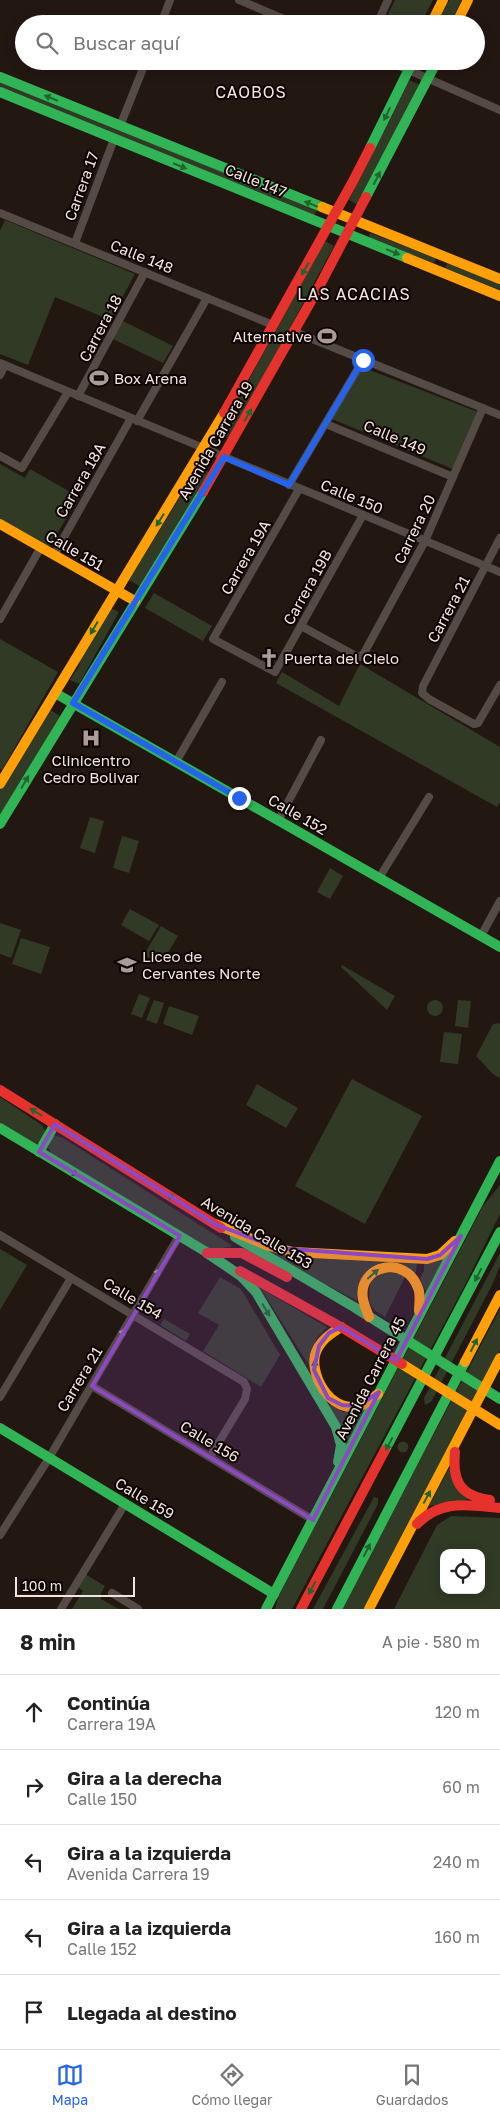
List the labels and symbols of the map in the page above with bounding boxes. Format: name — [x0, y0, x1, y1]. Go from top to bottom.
district label: CAOBOS — [215, 82, 287, 102]
one-way arrow — [43, 94, 58, 102]
one-way arrow — [383, 107, 391, 121]
street label: Carrera 17 — [60, 149, 102, 223]
street label: Calle 147 — [223, 159, 290, 201]
one-way arrow — [173, 162, 187, 170]
one-way arrow — [373, 171, 381, 185]
one-way arrow — [304, 199, 318, 207]
street label: Calle 148 — [108, 235, 176, 277]
one-way arrow — [386, 249, 400, 257]
one-way arrow — [300, 262, 309, 275]
district label: LAS ACACIAS — [297, 284, 411, 304]
street label: Carrera 18 — [75, 291, 125, 365]
sports icon: Alternative — [316, 325, 338, 347]
place label: Alternative — [233, 327, 312, 345]
route start — [352, 349, 375, 372]
sports icon: Box Arena — [88, 367, 110, 389]
place label: Box Arena — [114, 369, 187, 387]
street label: Avenida Carrera 19 — [174, 378, 256, 502]
one-way arrow — [243, 408, 252, 421]
street label: Calle 149 — [361, 416, 429, 458]
street label: Carrera 18A — [51, 439, 109, 521]
street label: Calle 150 — [318, 475, 386, 517]
street label: Carrera 20 — [390, 491, 438, 567]
one-way arrow — [156, 514, 165, 527]
street label: Carrera 19A — [216, 516, 274, 598]
street label: Calle 151 — [43, 526, 107, 574]
street label: Carrera 19B — [279, 546, 335, 628]
street label: Carrera 21 — [423, 573, 473, 645]
one-way arrow — [89, 622, 98, 635]
church icon: Puerta del Cielo — [258, 647, 280, 669]
place label: Puerta del Cielo — [284, 649, 399, 667]
hospital icon: Clinicentro Cedro Bolivar — [80, 727, 102, 749]
place label: Clinicentro Cedro Bolivar — [43, 751, 140, 786]
one-way arrow — [21, 776, 30, 789]
route end — [228, 787, 251, 810]
street label: Calle 152 — [265, 790, 331, 838]
place label: Liceo de Cervantes Norte — [142, 947, 261, 982]
school or university icon: Liceo de Cervantes Norte — [116, 954, 138, 976]
one-way arrow — [29, 1107, 42, 1117]
one-way arrow — [65, 1167, 78, 1176]
street label: Avenida Calle 153 — [198, 1192, 316, 1272]
one-way arrow — [167, 1194, 180, 1203]
one-way arrow — [366, 1268, 379, 1279]
one-way arrow — [474, 1268, 482, 1283]
one-way arrow — [152, 1269, 161, 1282]
street label: Calle 154 — [100, 1273, 166, 1323]
one-way arrow — [262, 1303, 271, 1316]
street label: Avenida Carrera 45 — [331, 1314, 409, 1442]
one-way arrow — [117, 1328, 126, 1342]
one-way arrow — [470, 1337, 478, 1352]
street label: Carrera 21 — [53, 1343, 105, 1415]
one-way arrow — [311, 1359, 319, 1375]
street label: Calle 156 — [177, 1416, 243, 1466]
one-way arrow — [384, 1438, 393, 1451]
street label: Calle 159 — [112, 1473, 178, 1523]
one-way arrow — [423, 1490, 431, 1504]
one-way arrow — [363, 1543, 371, 1557]
scale bar — [15, 1574, 135, 1597]
one-way arrow — [308, 1581, 316, 1595]

